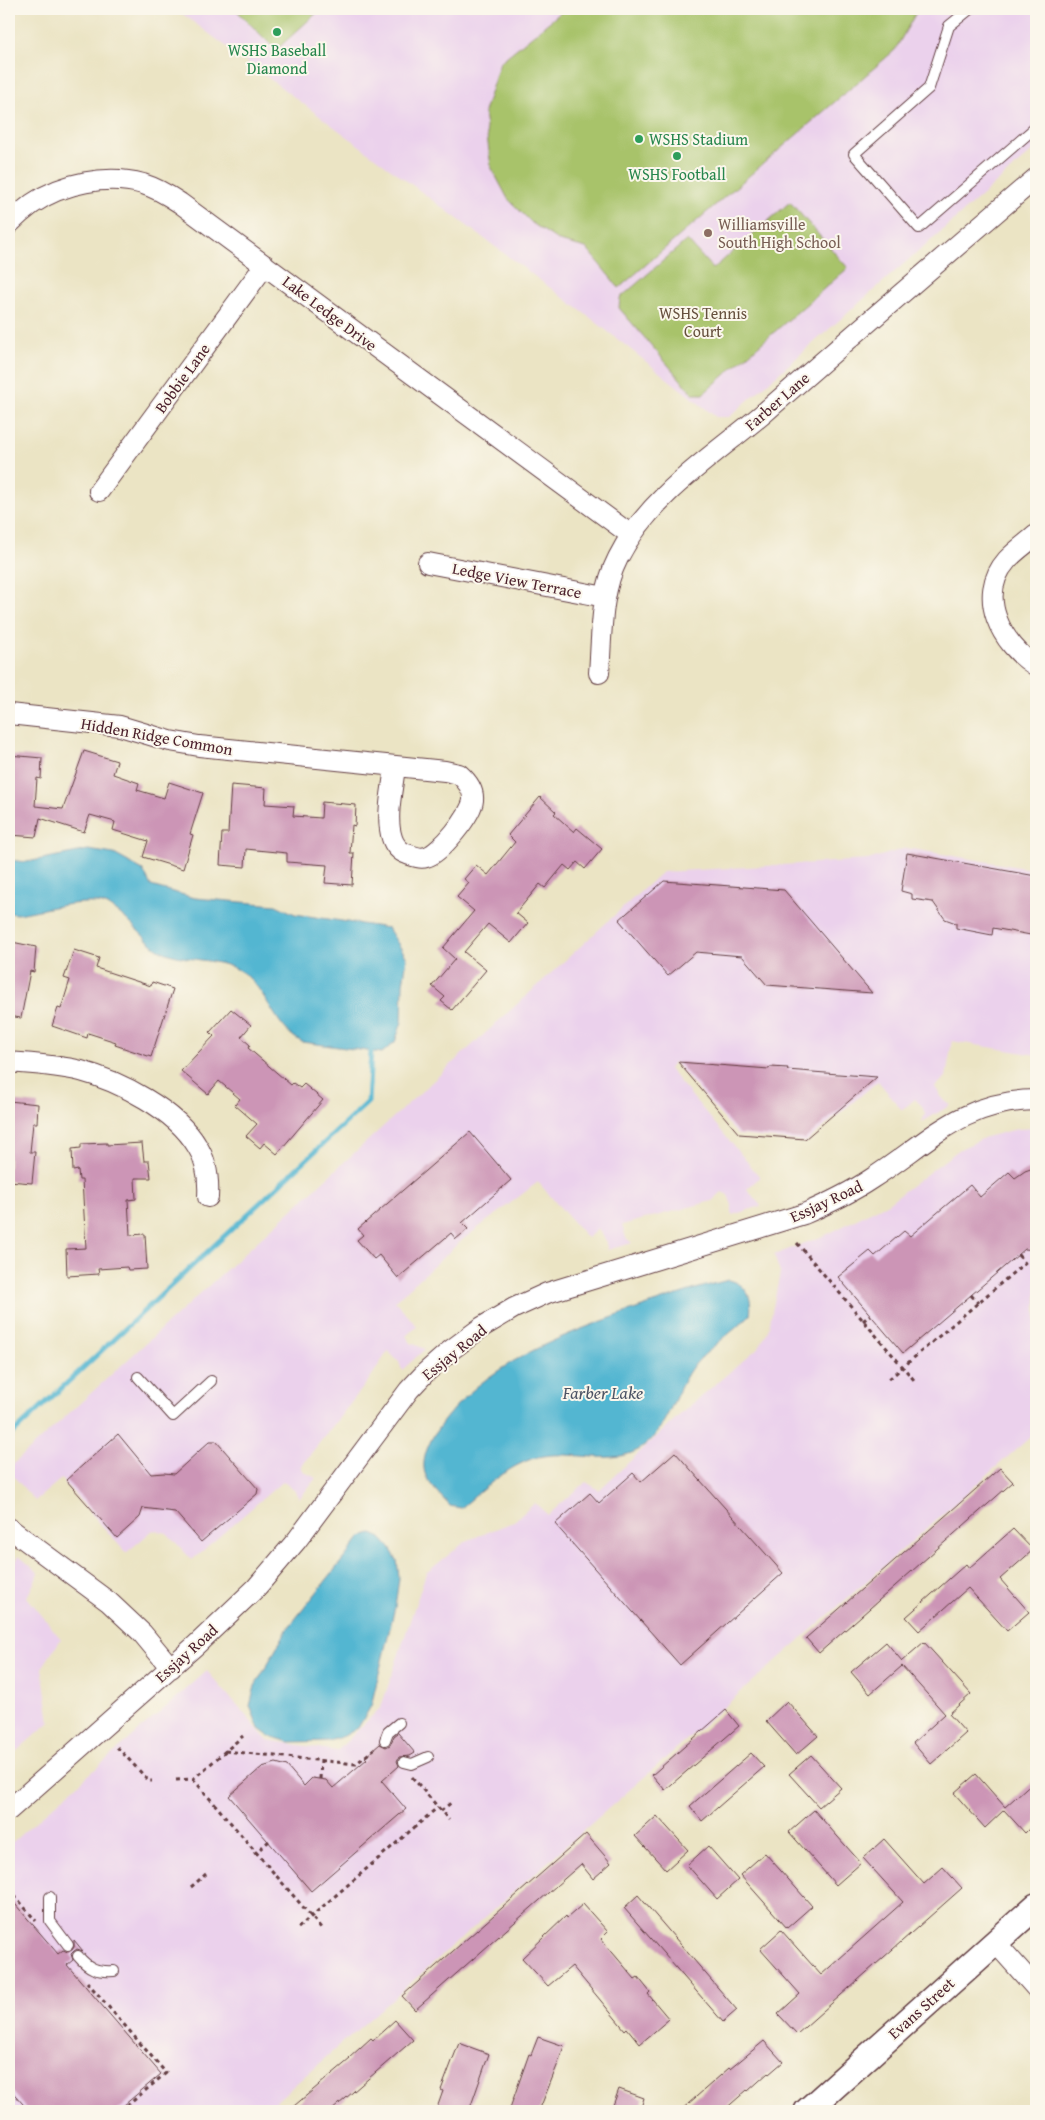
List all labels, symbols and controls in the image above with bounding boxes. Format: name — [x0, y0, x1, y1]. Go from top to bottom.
marker: WSHS Baseball Diamond — [271, 26, 283, 38]
place label: WSHS Baseball Diamond — [228, 38, 327, 80]
place label: WSHS Stadium — [649, 127, 748, 151]
marker: WSHS Stadium — [633, 133, 645, 145]
marker: WSHS Football — [671, 150, 683, 162]
place label: WSHS Football — [628, 162, 726, 186]
place label: Williamsville South High School — [718, 212, 841, 254]
marker: Williamsville South High School — [702, 227, 714, 239]
street label: Lake Ledge Drive — [278, 269, 382, 357]
park label: WSHS Tennis Court — [659, 301, 747, 343]
street label: Bobbie Lane — [148, 338, 216, 418]
street label: Farber Lane — [739, 366, 815, 436]
street label: Ledge View Terrace — [450, 556, 584, 604]
street label: Hidden Ridge Common — [79, 711, 235, 761]
street label: Essjay Road — [786, 1174, 867, 1228]
street label: Essjay Road — [416, 1318, 492, 1386]
water label: Farber Lake — [562, 1379, 643, 1406]
street label: Essjay Road — [149, 1618, 223, 1688]
street label: Evans Street — [882, 1971, 960, 2045]

